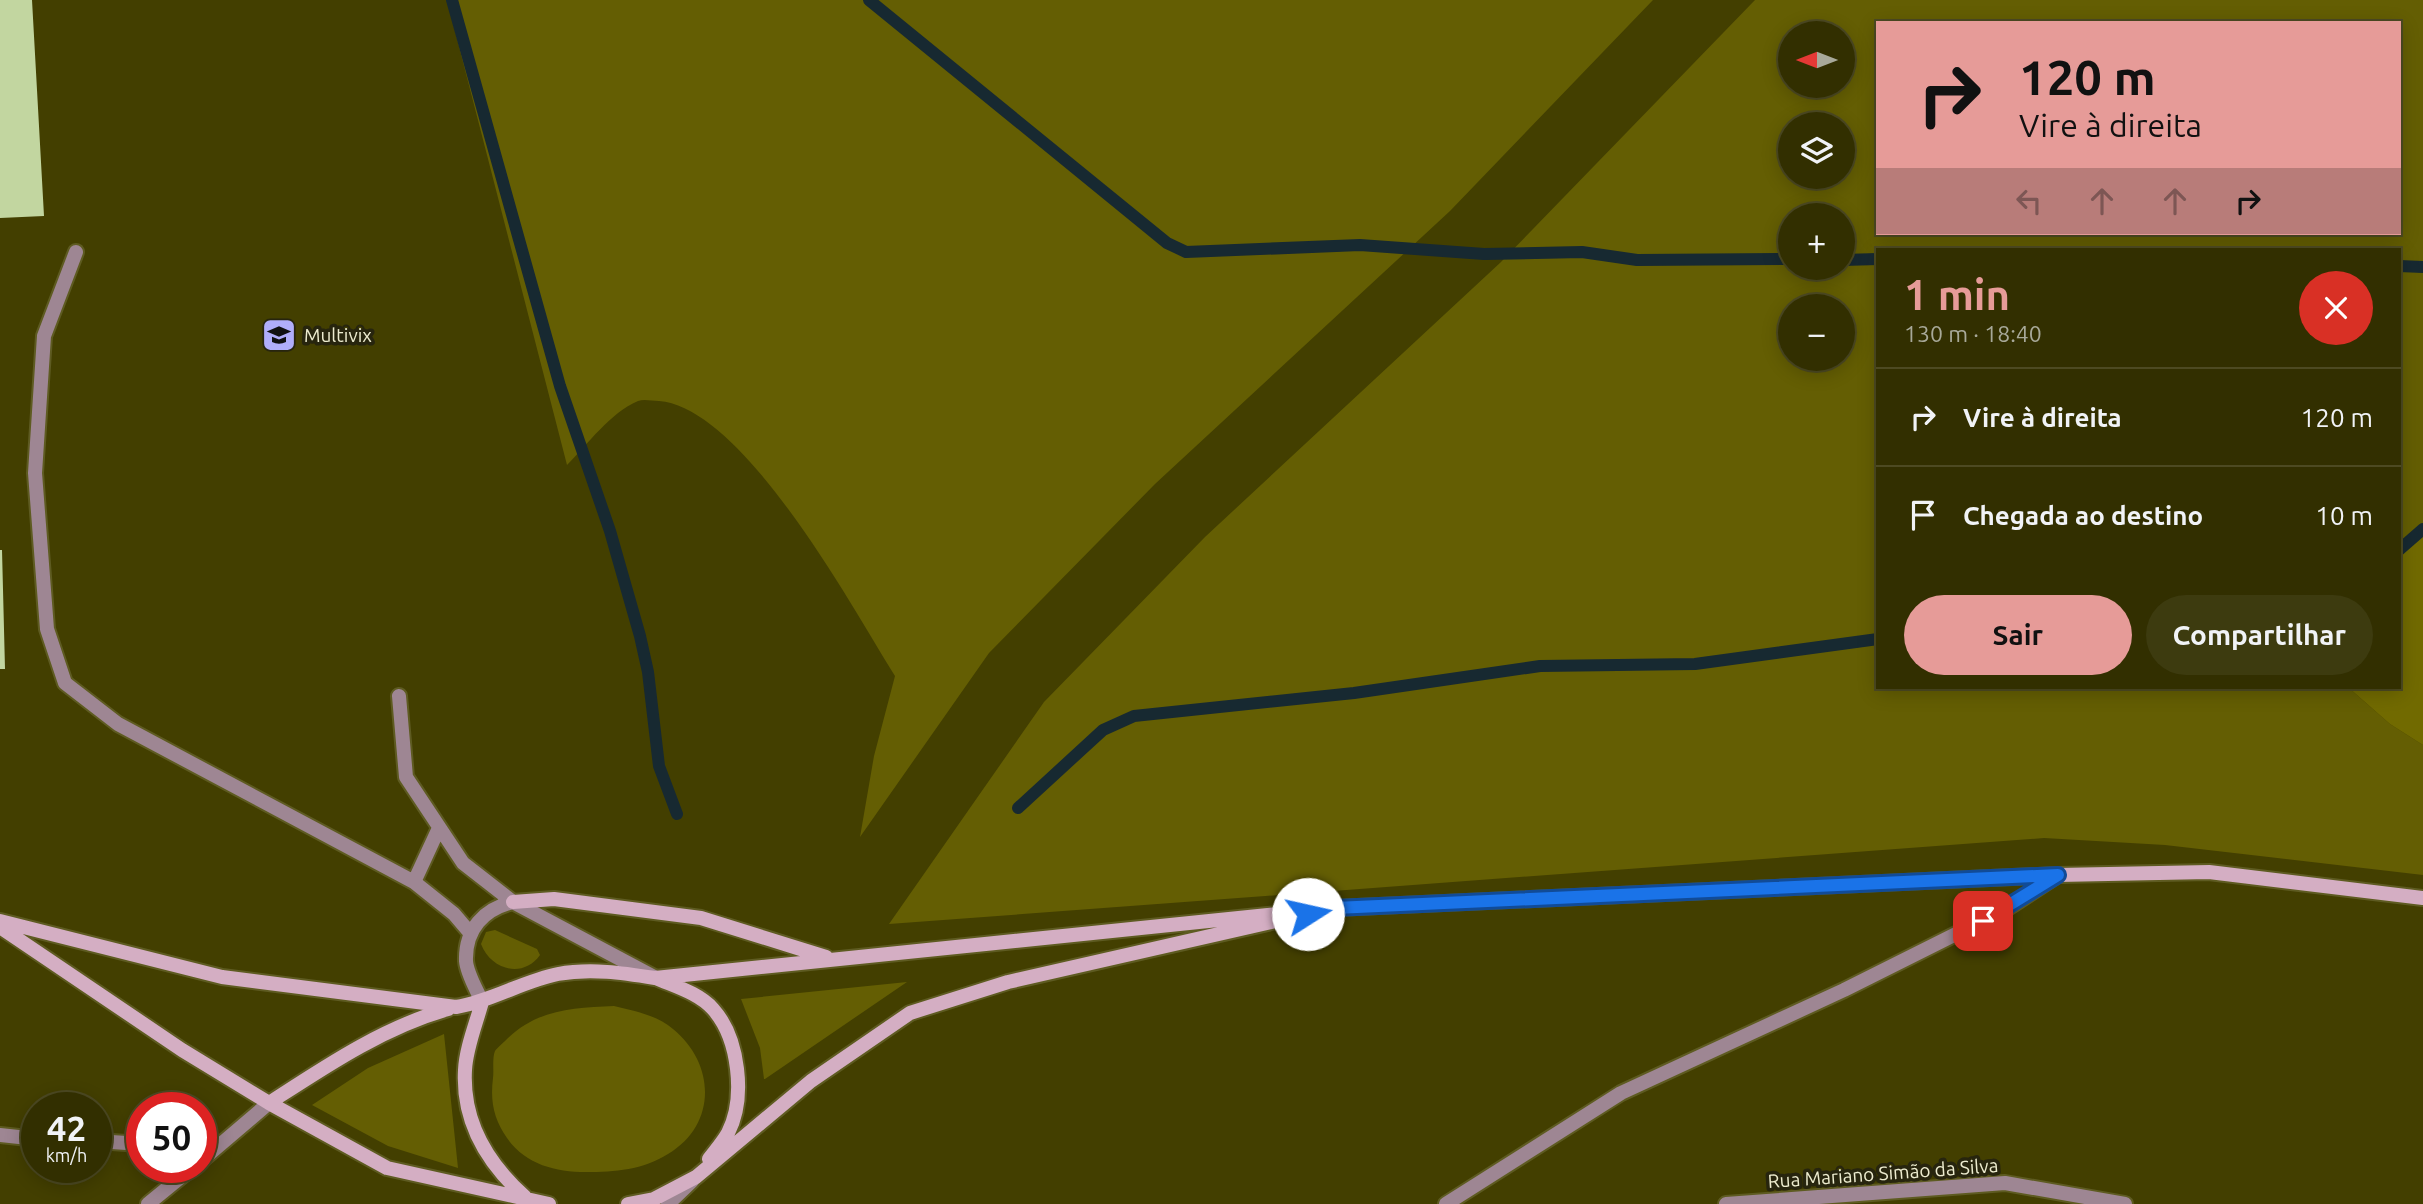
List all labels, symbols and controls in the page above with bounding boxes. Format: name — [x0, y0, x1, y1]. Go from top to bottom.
north arrow — [1778, 21, 1855, 98]
map controls — [1778, 21, 1855, 371]
icon: right — [1904, 49, 1995, 140]
text: 120 m — [2019, 49, 2156, 104]
text: Vire à direita — [2019, 107, 2202, 143]
button: layers — [1778, 112, 1855, 189]
icon: left — [2010, 182, 2048, 220]
icon: ahead — [2083, 182, 2121, 220]
icon: ahead — [2156, 182, 2194, 220]
icon: right — [2229, 182, 2267, 220]
button: + — [1778, 203, 1855, 280]
text: 1 min — [1904, 271, 2010, 318]
button: close — [2299, 271, 2373, 345]
button: − — [1778, 294, 1855, 371]
school or university icon: Multivix — [260, 316, 298, 354]
text: 130 m · 18:40 — [1904, 321, 2042, 346]
place label: Multivix — [304, 324, 372, 346]
icon: right — [1904, 398, 1942, 436]
text: Vire à direita — [1963, 403, 2122, 432]
text: 120 m — [2301, 403, 2373, 432]
icon: arrive — [1904, 496, 1942, 534]
text: Chegada ao destino — [1963, 501, 2203, 530]
text: 10 m — [2315, 501, 2373, 530]
button: Sair — [1904, 595, 2132, 675]
button: Compartilhar — [2146, 595, 2373, 675]
position arrow — [1271, 877, 1345, 951]
pin — [1953, 891, 2013, 951]
icon: arrive — [1964, 902, 2002, 940]
speed limit sign: 50 — [126, 1092, 217, 1183]
text: 42 — [47, 1108, 86, 1148]
text: km/h — [46, 1145, 87, 1165]
street label: Rua Mariano Simão da Silva — [1767, 1154, 1999, 1192]

